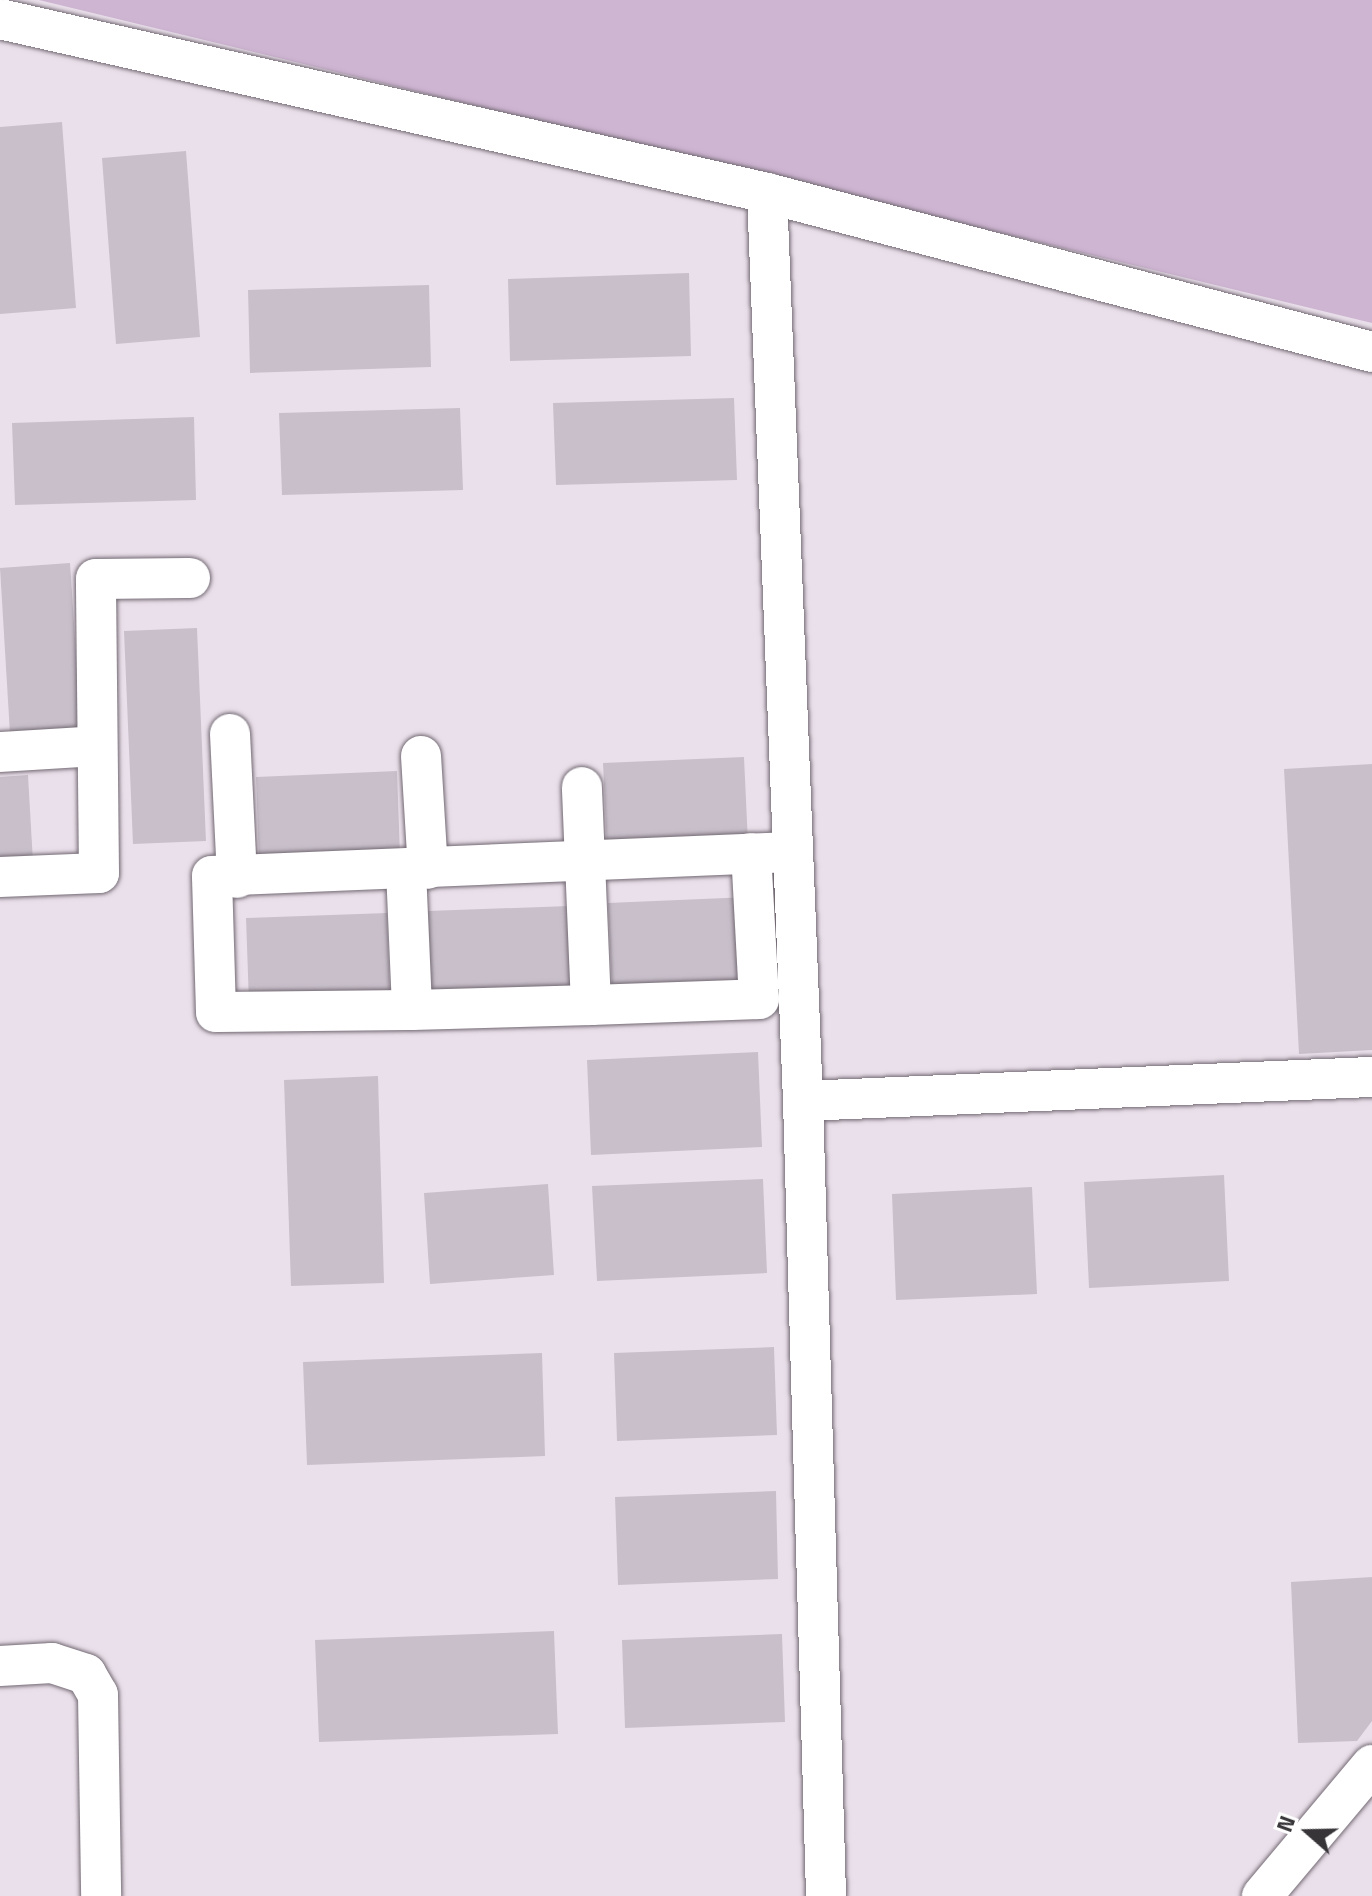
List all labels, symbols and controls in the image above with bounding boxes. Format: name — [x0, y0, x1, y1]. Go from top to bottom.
north arrow — [1268, 1792, 1348, 1872]
text: N — [1267, 1811, 1304, 1837]

